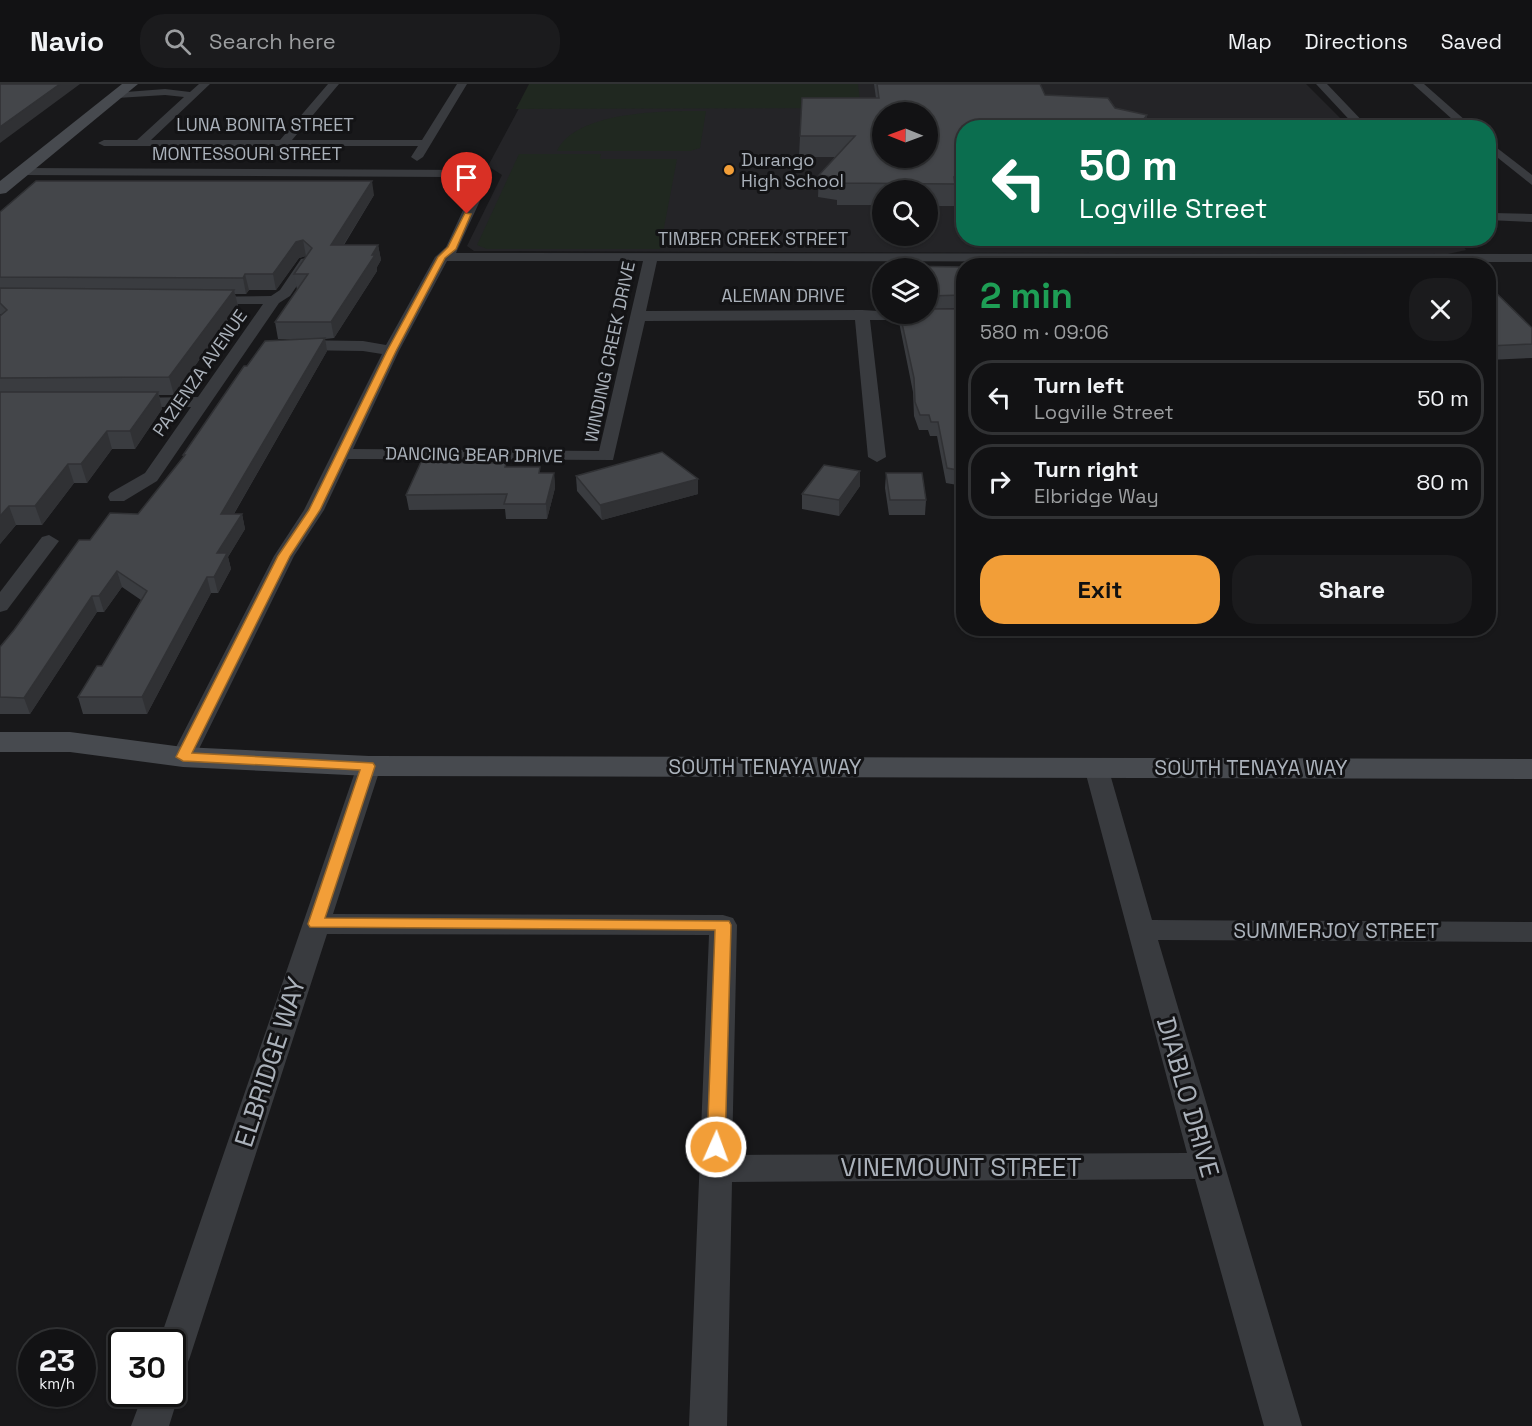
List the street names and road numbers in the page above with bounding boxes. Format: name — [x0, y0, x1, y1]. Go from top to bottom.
street label: LUNA BONITA STREET — [176, 113, 354, 136]
street label: MONTESSOURI STREET — [152, 142, 342, 165]
street label: TIMBER CREEK STREET — [658, 227, 849, 250]
street label: WINDING CREEK DRIVE — [579, 259, 640, 445]
street label: ALEMAN DRIVE — [721, 284, 845, 307]
street label: PAZIENZA AVENUE — [147, 305, 252, 441]
street label: DANCING BEAR DRIVE — [385, 441, 563, 468]
street label: SOUTH TENAYA WAY — [668, 753, 862, 780]
street label: SOUTH TENAYA WAY — [1154, 754, 1348, 781]
street label: SUMMERJOY STREET — [1233, 917, 1439, 944]
street label: ELBRIDGE WAY — [227, 973, 314, 1151]
street label: DIABLO DRIVE — [1149, 1013, 1227, 1181]
street label: VINEMOUNT STREET — [840, 1150, 1082, 1184]

